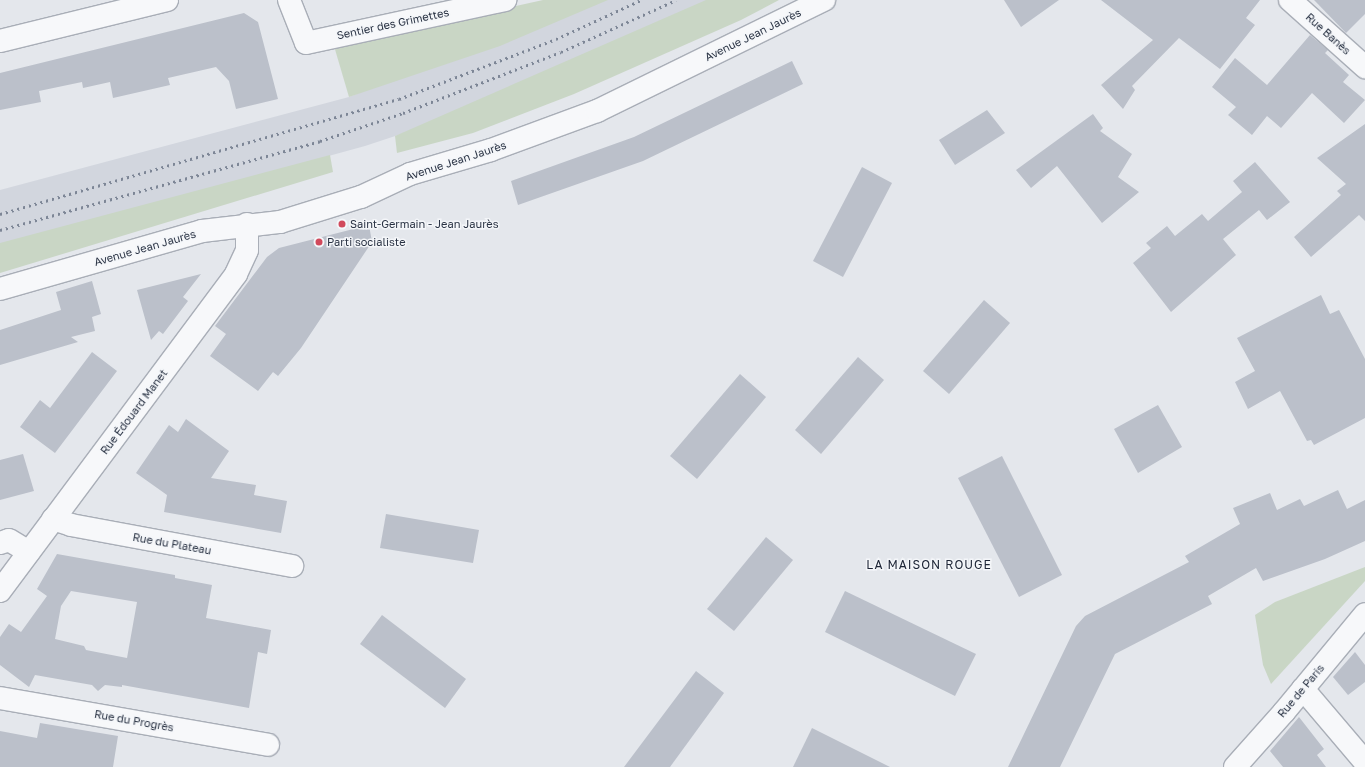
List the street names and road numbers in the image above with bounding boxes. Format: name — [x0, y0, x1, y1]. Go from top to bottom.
street label: Sentier des Grimettes — [336, 6, 450, 42]
street label: Avenue Jean Jaurès — [703, 6, 803, 64]
street label: Rue Banès — [1303, 10, 1353, 58]
street label: Avenue Jean Jaurès — [404, 138, 508, 184]
street label: Avenue Jean Jaurès — [93, 227, 197, 269]
street label: Rue Édouard Manet — [98, 367, 170, 457]
street label: Rue du Plateau — [132, 531, 212, 557]
street label: Rue de Paris — [1275, 662, 1327, 720]
street label: Rue du Progrès — [93, 708, 175, 734]

